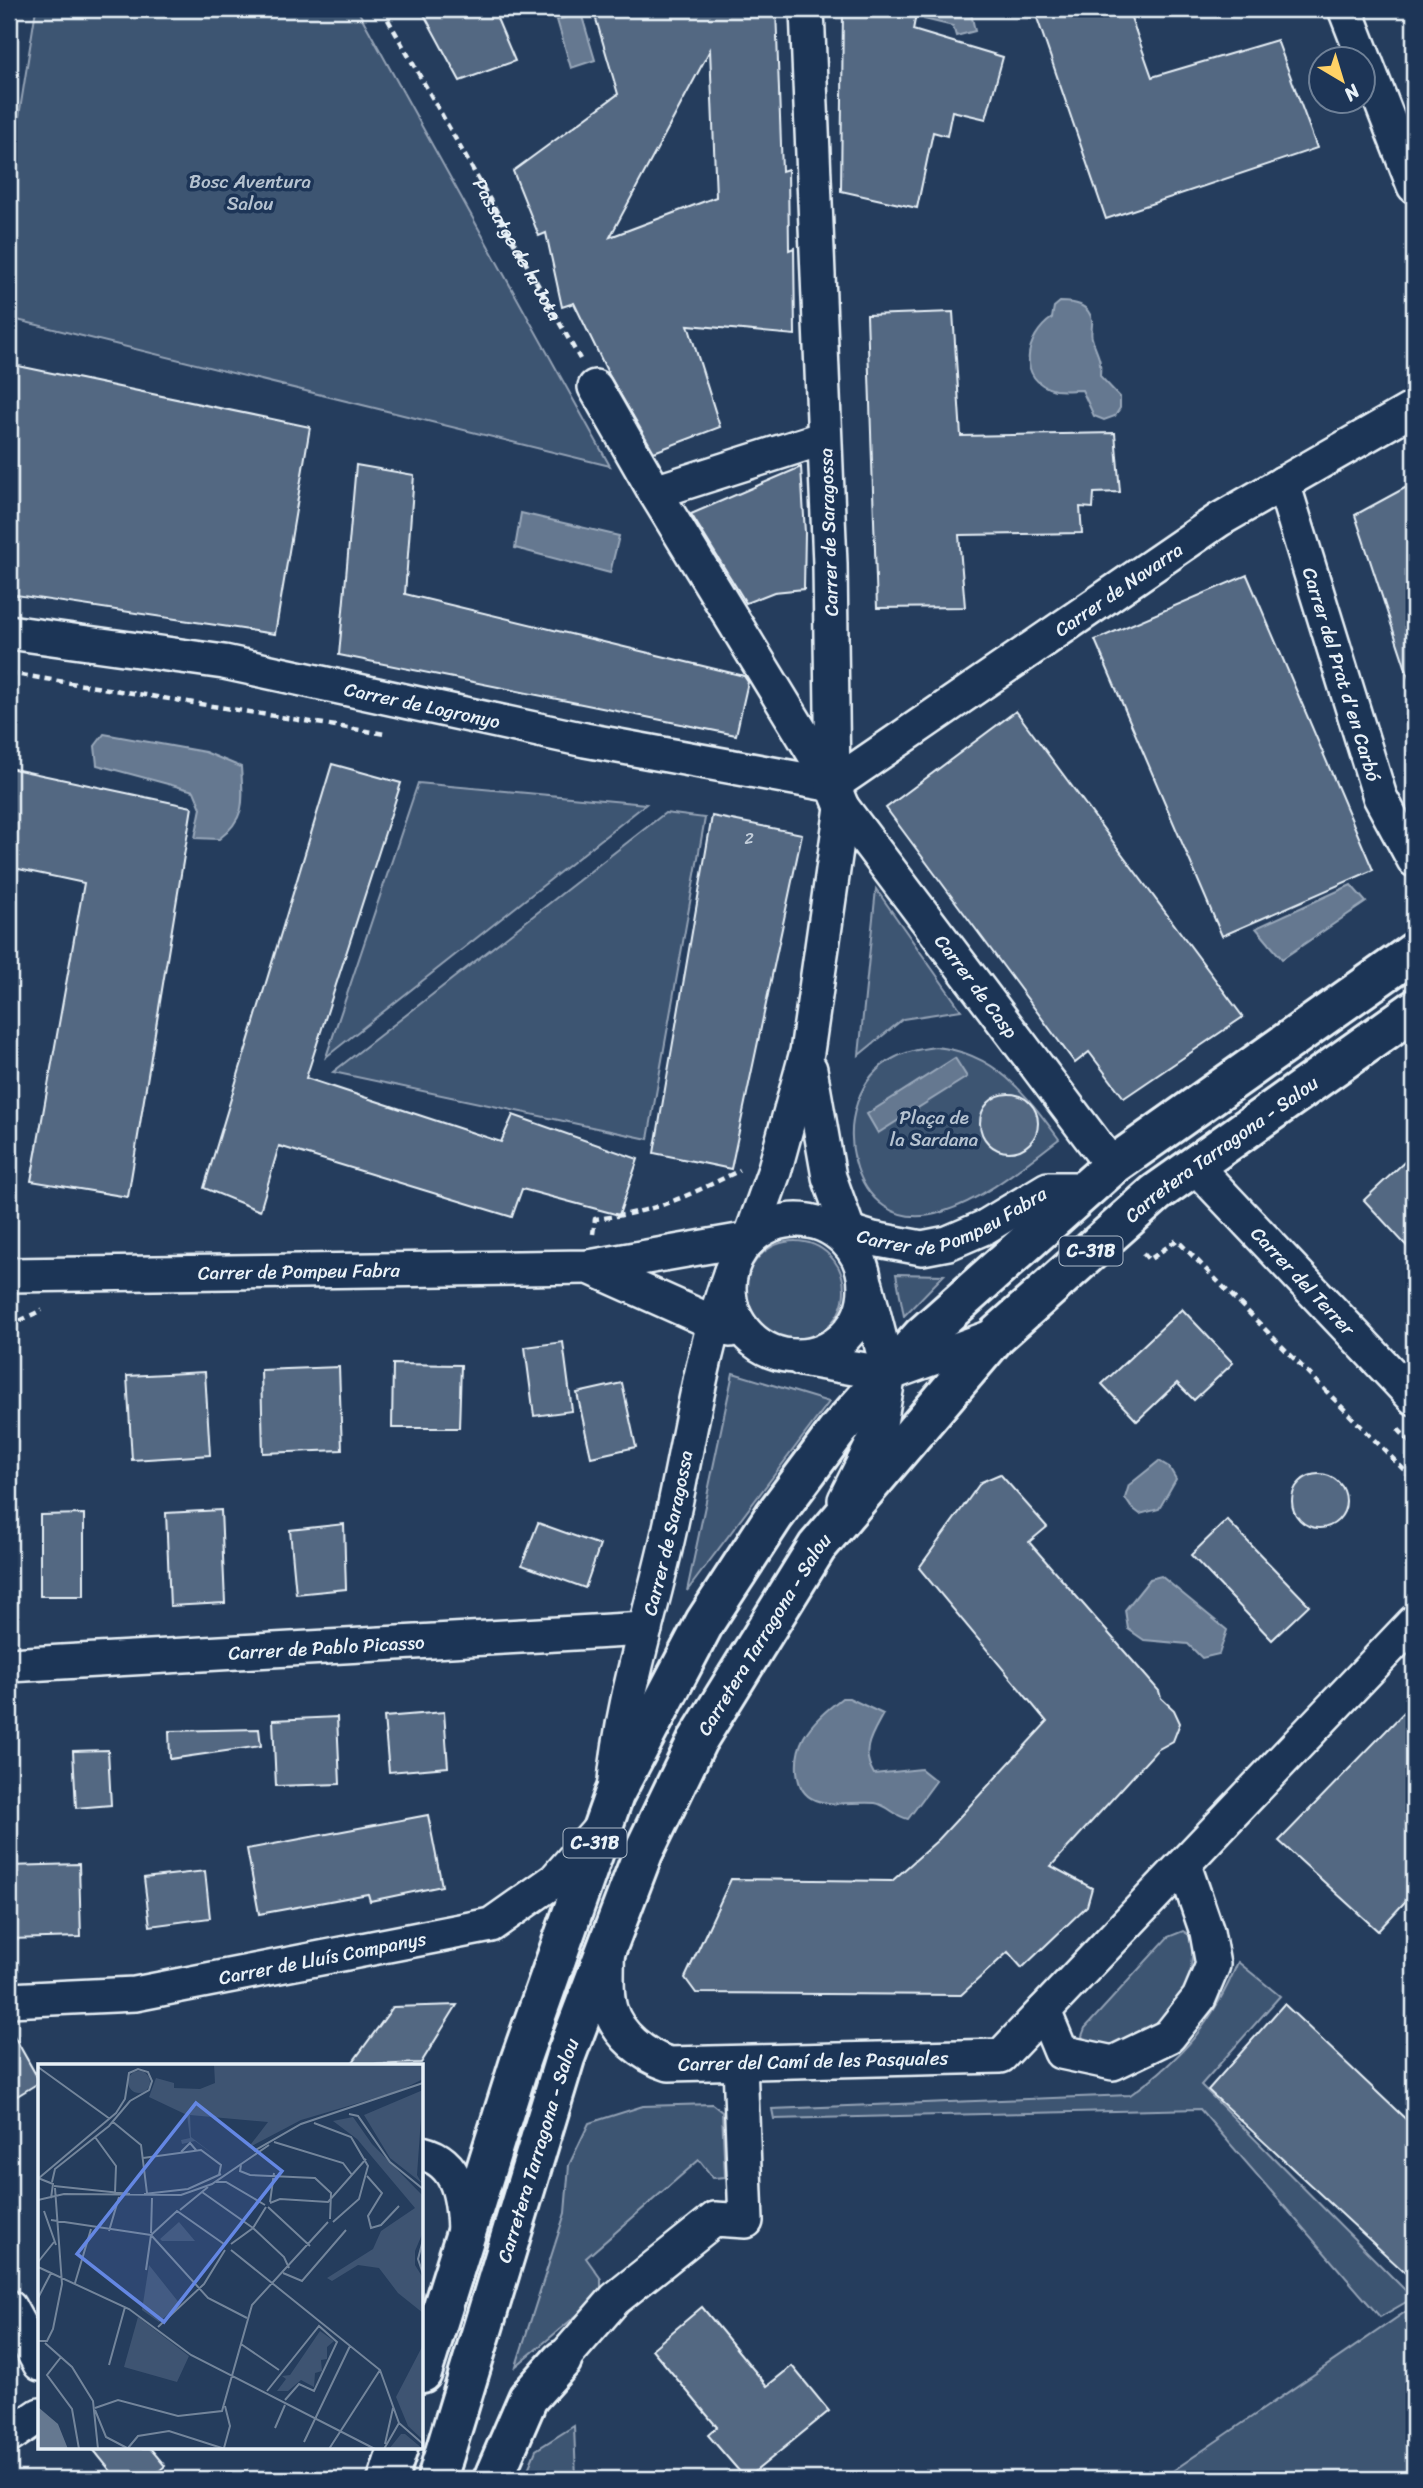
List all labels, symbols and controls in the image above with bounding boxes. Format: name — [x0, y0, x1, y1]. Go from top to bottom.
north arrow — [1308, 46, 1378, 116]
text: N — [1336, 75, 1368, 111]
park label: Bosc Aventura Salou — [189, 165, 311, 220]
street label: Passatge de la Jota — [464, 172, 572, 328]
street label: Carrer de Saragossa — [809, 447, 848, 617]
street label: Carrer de Navarra — [1047, 533, 1190, 646]
street label: Carrer del Prat d'en Carbó — [1293, 563, 1390, 786]
street label: Carrer de Logronyo — [341, 672, 503, 738]
house number: 2 — [744, 824, 754, 853]
street label: Carrer de Casp — [926, 927, 1027, 1046]
street label: Carretera Tarragona - Salou — [1117, 1067, 1325, 1231]
park label: Plaça de la Sardana — [890, 1101, 979, 1156]
street label: Carrer de Pompeu Fabra — [853, 1177, 1054, 1266]
street label: Carrer del Terrer — [1242, 1218, 1364, 1344]
road number: C-31B — [1060, 1236, 1122, 1266]
street label: Carrer de Pompeu Fabra — [198, 1254, 401, 1289]
street label: Carrer de Saragossa — [633, 1447, 703, 1619]
street label: Carretera Tarragona - Salou — [688, 1525, 840, 1742]
street label: Carrer de Pablo Picasso — [227, 1625, 426, 1670]
road number: C-31B — [564, 1828, 626, 1857]
street label: Carrer de Lluís Companys — [216, 1922, 429, 1994]
street label: Carretera Tarragona - Salou — [488, 2033, 588, 2267]
street label: Carrer del Camí de les Pasquales — [678, 2041, 949, 2081]
inset map — [38, 2064, 424, 2450]

